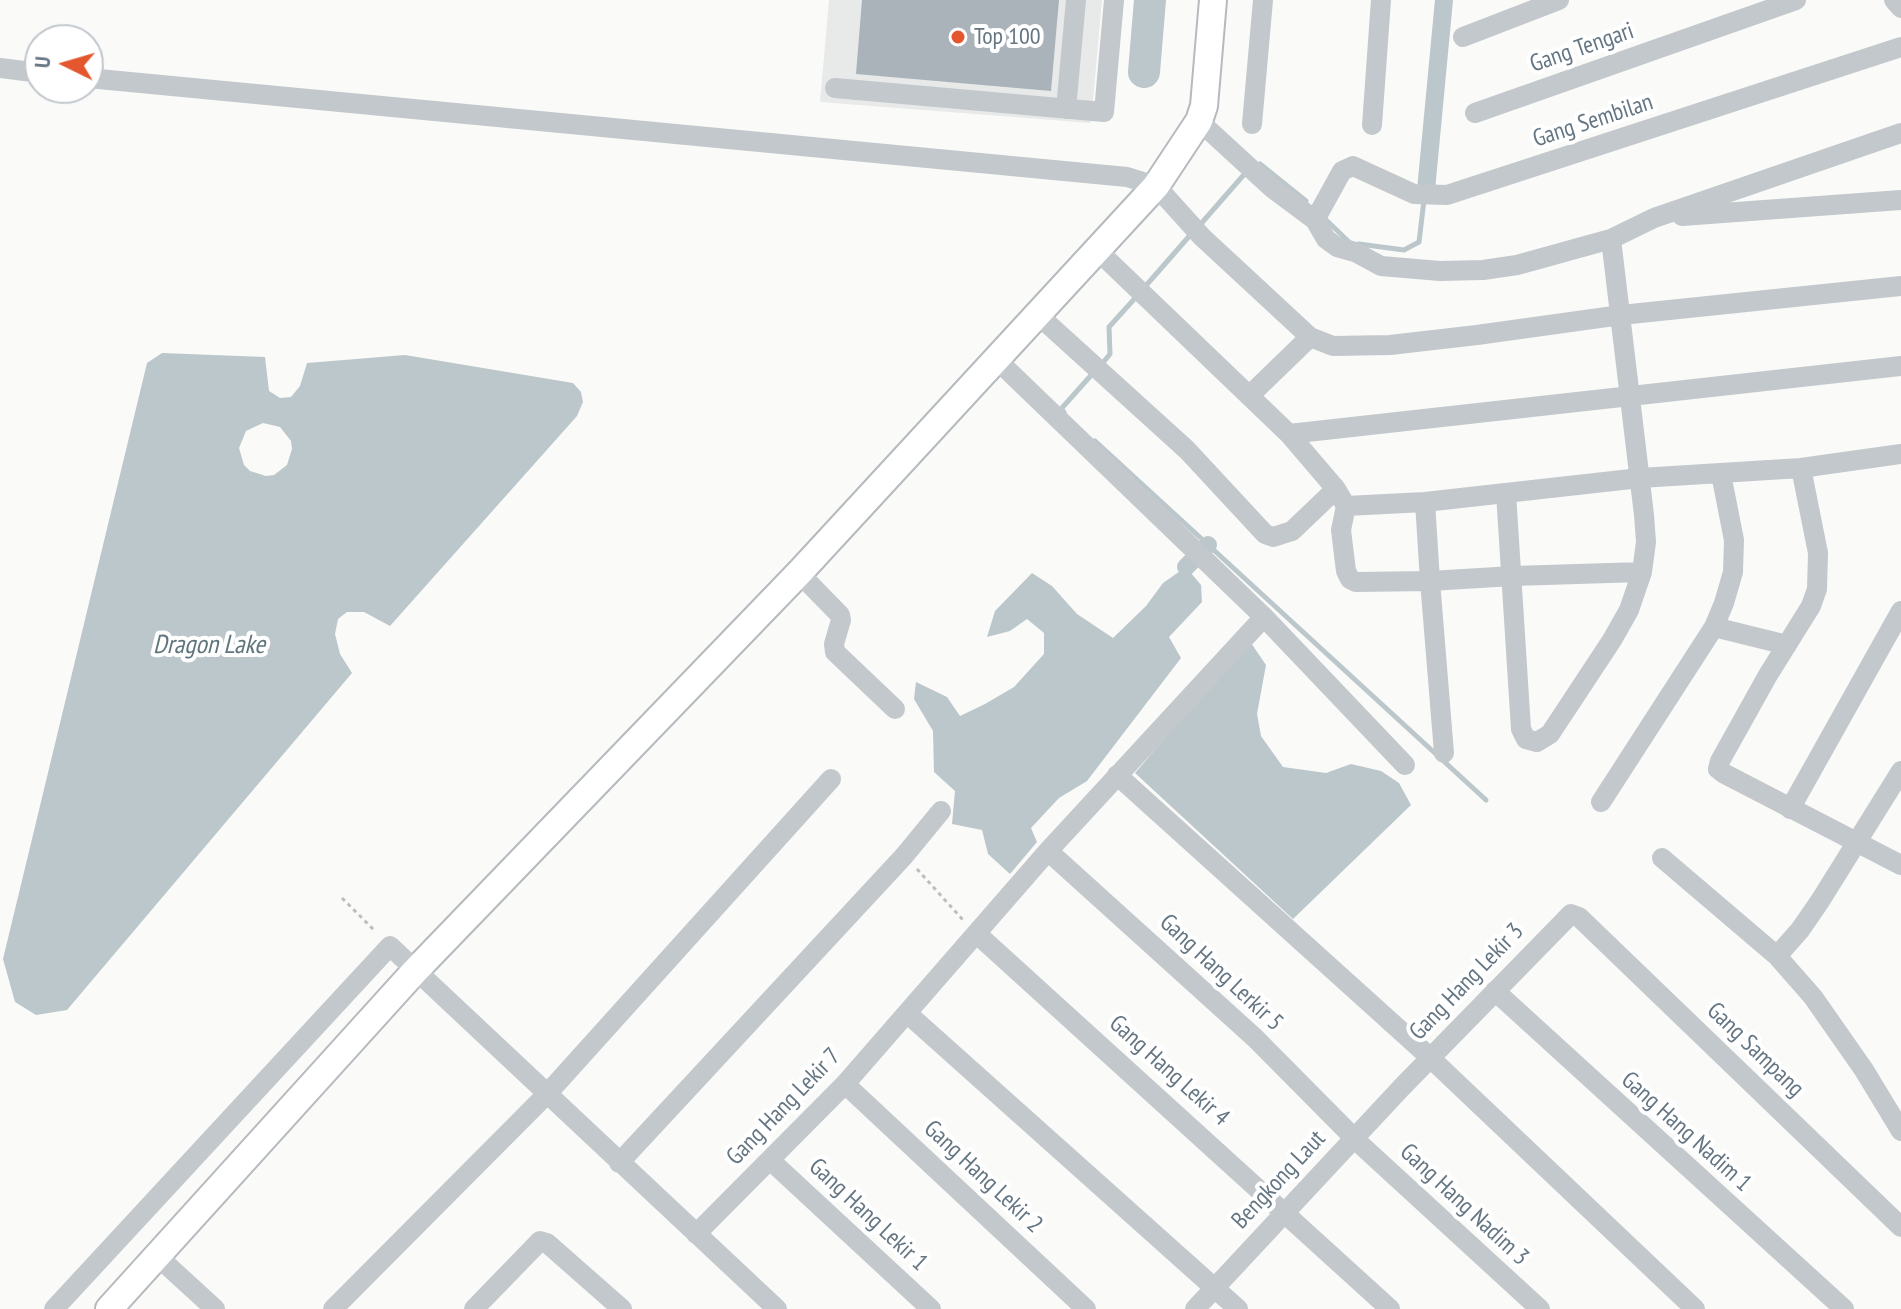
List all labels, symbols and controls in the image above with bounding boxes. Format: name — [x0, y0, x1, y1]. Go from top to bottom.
street label: Gang Tengari — [1526, 17, 1638, 79]
place label: Top 100 — [974, 23, 1041, 51]
north arrow — [24, 24, 104, 104]
marker: Top 100 — [949, 28, 967, 46]
text: U — [28, 55, 57, 69]
street label: Gang Sembilan — [1529, 88, 1657, 154]
water label: Dragon Lake — [153, 630, 265, 662]
street label: Gang Hang Lerkir 5 — [1153, 909, 1289, 1037]
street label: Gang Hang Lekir 3 — [1404, 917, 1530, 1047]
street label: Gang Sampang — [1700, 997, 1810, 1103]
street label: Gang Hang Lekir 4 — [1103, 1010, 1235, 1132]
street label: Gang Hang Lekir 7 — [721, 1042, 847, 1172]
street label: Gang Hang Nadim 1 — [1615, 1066, 1757, 1198]
street label: Gang Hang Lekir 2 — [918, 1115, 1048, 1239]
street label: Bengkong Laut — [1226, 1125, 1332, 1235]
street label: Gang Hang Nadim 3 — [1394, 1138, 1534, 1272]
street label: Gang Hang Lekir 1 — [803, 1153, 933, 1277]

